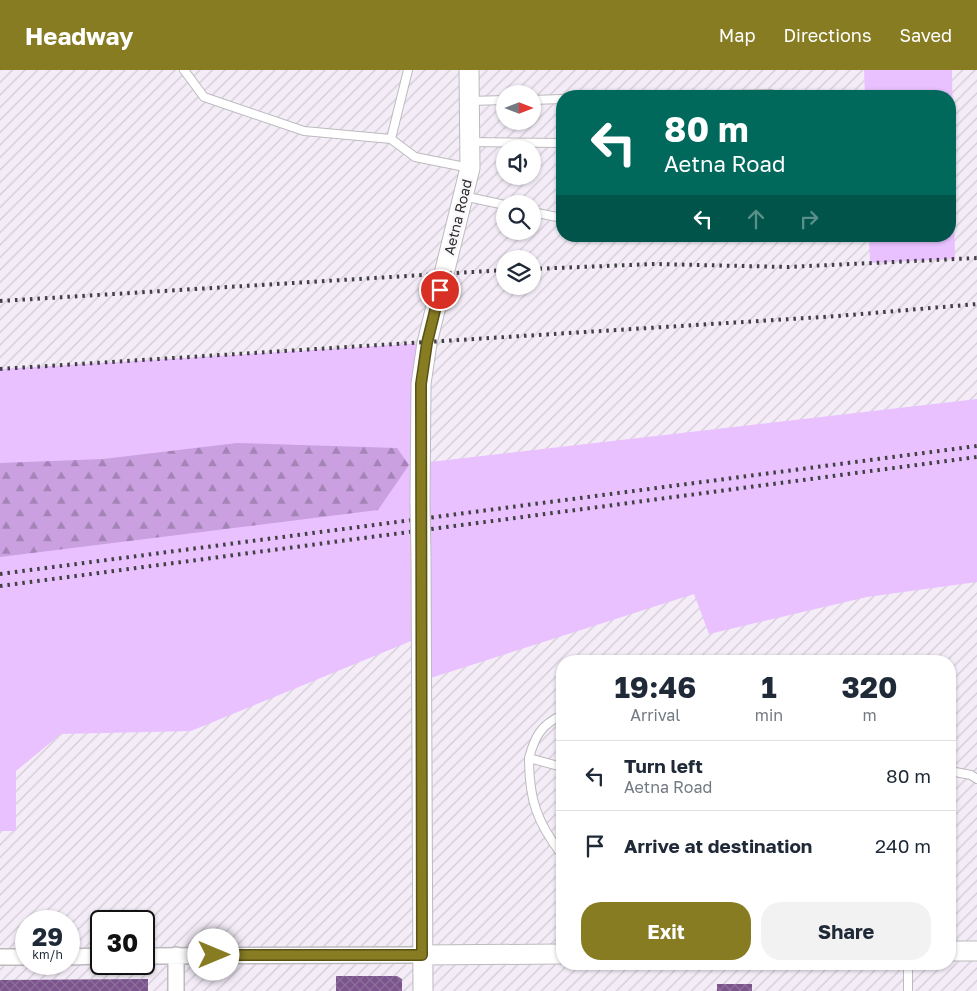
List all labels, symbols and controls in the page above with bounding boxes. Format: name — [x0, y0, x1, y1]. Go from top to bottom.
text: Headway — [25, 21, 133, 50]
text: Map — [719, 24, 755, 46]
text: Directions — [783, 24, 871, 46]
text: Saved — [899, 24, 952, 46]
north arrow — [496, 85, 541, 130]
map controls — [496, 85, 541, 295]
text: 80 m — [664, 108, 749, 150]
icon: left — [581, 110, 646, 175]
button: sound — [496, 140, 541, 185]
text: Aetna Road — [664, 150, 785, 177]
street label: Aetna Road — [440, 177, 475, 256]
button: search — [496, 195, 541, 240]
icon: left — [689, 205, 717, 233]
icon: ahead — [742, 205, 770, 233]
icon: right — [795, 205, 823, 233]
button: layers — [496, 250, 541, 295]
pin — [419, 269, 461, 311]
icon: arrive — [426, 276, 454, 304]
text: 19:46 — [614, 669, 696, 705]
text: 1 — [761, 669, 777, 705]
text: 320 — [841, 669, 898, 705]
text: Arrival — [630, 705, 680, 725]
text: min — [755, 705, 783, 725]
text: m — [862, 705, 877, 725]
text: Turn left — [624, 754, 703, 777]
icon: left — [581, 762, 609, 790]
text: 80 m — [886, 764, 931, 787]
text: Aetna Road — [624, 777, 712, 797]
icon: arrive — [581, 832, 609, 860]
text: Arrive at destination — [624, 834, 812, 857]
text: 240 m — [875, 834, 931, 857]
button: Exit — [581, 902, 751, 960]
button: Share — [761, 902, 931, 960]
speed limit sign: 30 — [90, 910, 155, 975]
text: 29 — [32, 921, 63, 952]
position arrow — [187, 928, 239, 980]
text: km/h — [32, 947, 63, 962]

